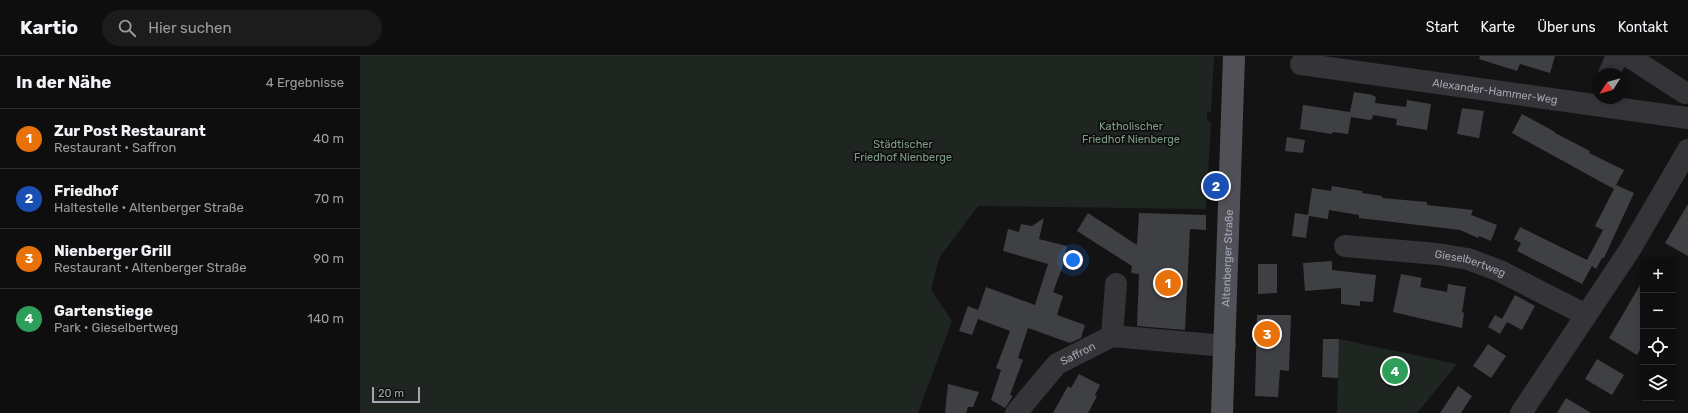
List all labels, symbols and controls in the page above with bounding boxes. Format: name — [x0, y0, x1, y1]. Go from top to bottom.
search box — [102, 10, 382, 46]
text: Kartio — [20, 16, 78, 39]
icon: search — [116, 17, 138, 39]
text: Hier suchen — [148, 19, 232, 37]
text: Start — [1426, 19, 1459, 36]
text: Karte — [1481, 19, 1515, 36]
text: Über uns — [1537, 19, 1596, 36]
text: Kontakt — [1618, 19, 1668, 36]
north arrow — [1592, 68, 1628, 104]
text: In der Nähe — [16, 72, 111, 92]
text: 4 Ergebnisse — [266, 75, 344, 90]
street label: Alexander-Hammer-Weg — [1432, 76, 1559, 106]
park label: Katholischer Friedhof Nienberge — [1082, 120, 1180, 146]
text: Zur Post Restaurant — [54, 122, 206, 140]
text: 1 — [26, 131, 32, 146]
text: 40 m — [313, 131, 344, 146]
park label: Städtischer Friedhof Nienberge — [854, 138, 952, 164]
text: Restaurant · Saffron — [54, 140, 176, 155]
pin: 2 — [1203, 171, 1229, 201]
text: Friedhof — [54, 182, 118, 200]
text: 2 — [25, 191, 33, 206]
text: 70 m — [314, 191, 344, 206]
text: Haltestelle · Altenberger Straße — [54, 200, 244, 215]
street label: Altenberger Straße — [1219, 209, 1235, 307]
text: Nienberger Grill — [54, 242, 171, 260]
street label: Gieselbertweg — [1434, 247, 1508, 279]
your location — [1063, 250, 1083, 270]
text: 3 — [25, 251, 33, 266]
text: 90 m — [313, 251, 344, 266]
map controls — [1640, 257, 1676, 401]
button: + — [1640, 257, 1676, 293]
text: Restaurant · Altenberger Straße — [54, 260, 247, 275]
pin: 1 — [1155, 268, 1181, 298]
button: − — [1640, 293, 1676, 329]
text: Gartenstiege — [54, 302, 153, 320]
text: 4 — [25, 311, 33, 326]
text: 140 m — [307, 311, 344, 326]
pin: 3 — [1254, 319, 1280, 349]
text: Park · Gieselbertweg — [54, 320, 178, 335]
button: locate — [1640, 329, 1676, 365]
street label: Saffron — [1058, 339, 1097, 368]
pin: 4 — [1382, 356, 1408, 386]
button: layers — [1640, 365, 1676, 401]
scale bar — [372, 385, 420, 404]
text: 20 m — [378, 387, 404, 400]

